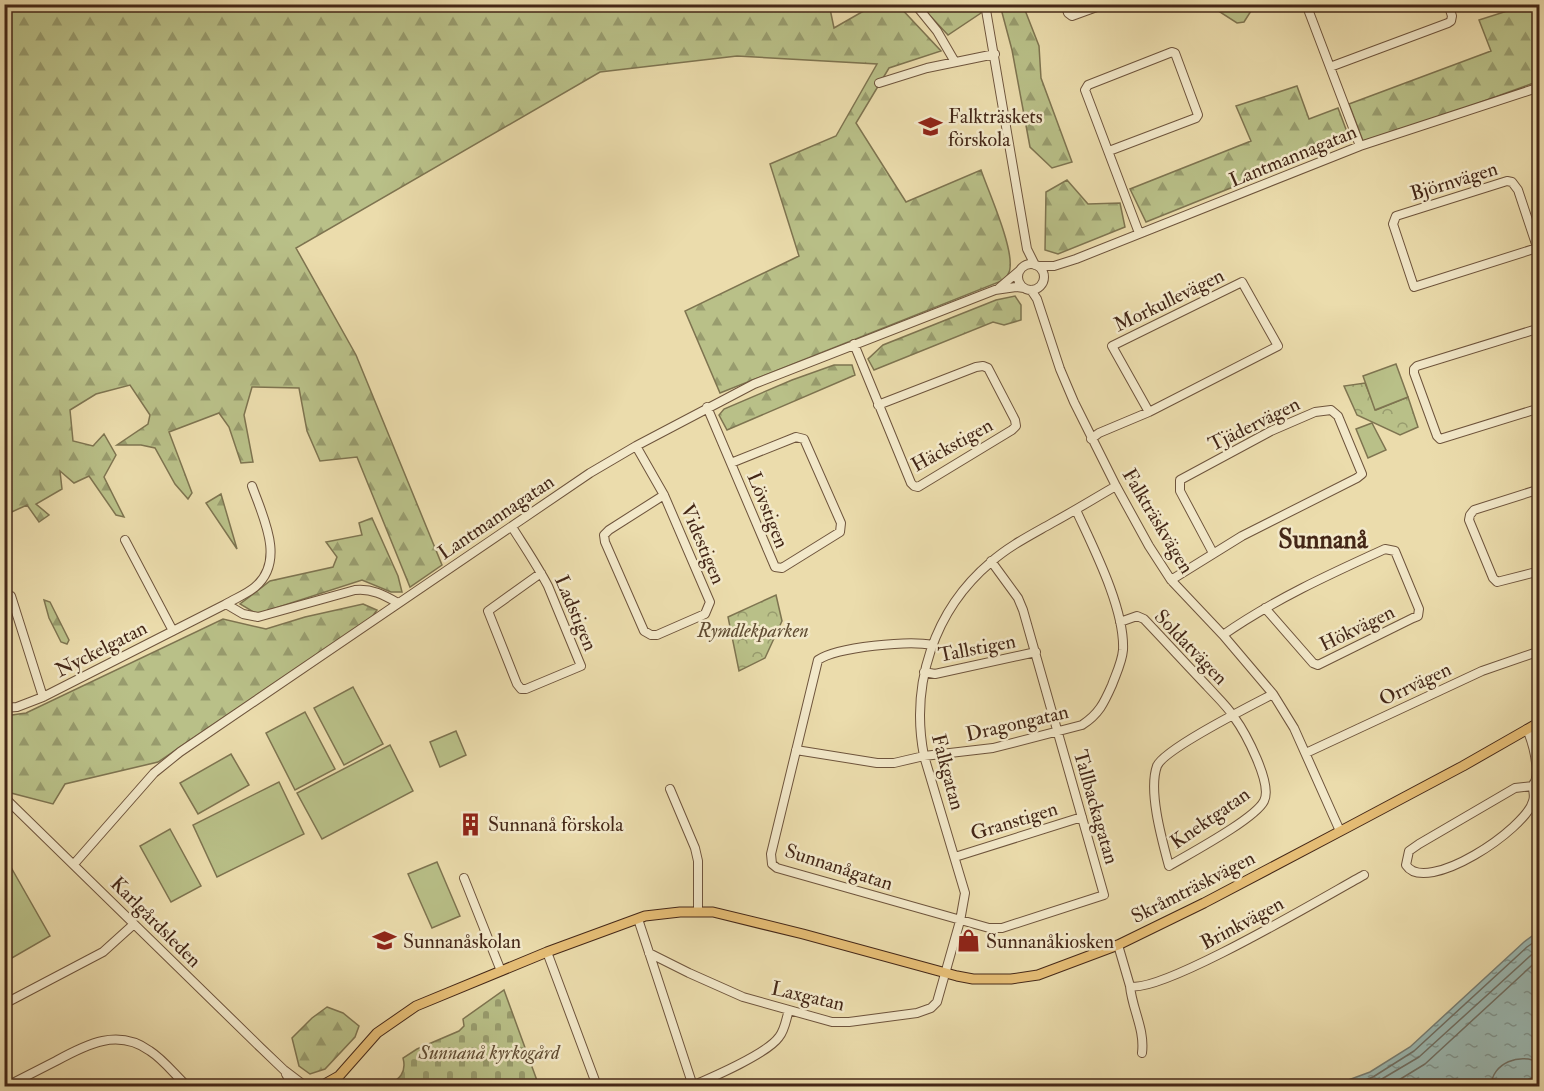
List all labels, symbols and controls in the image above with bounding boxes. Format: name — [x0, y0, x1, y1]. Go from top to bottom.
place label: Falkträskets förskola — [948, 104, 1043, 152]
school or university icon: Falkträskets förskola — [917, 114, 943, 140]
street label: Lantmannagatan — [1226, 119, 1360, 193]
street label: Björnvägen — [1407, 156, 1501, 206]
street label: Morkullevägen — [1110, 263, 1228, 337]
street label: Tjädervägen — [1204, 391, 1304, 457]
street label: Häckstigen — [907, 412, 997, 478]
street label: Falkträskvägen — [1117, 464, 1199, 578]
street label: Lövstigen — [741, 468, 795, 552]
street label: Lantmannagatan — [433, 469, 559, 565]
street label: Videstigen — [675, 500, 731, 588]
district label: Sunnanå — [1278, 524, 1369, 556]
street label: Ladstigen — [549, 571, 603, 655]
street label: Hökvägen — [1315, 599, 1399, 657]
street label: Soldatvägen — [1149, 604, 1233, 690]
street label: Nyckelgatan — [51, 615, 151, 683]
park label: Rymdlekparken — [696, 618, 809, 643]
street label: Tallstigen — [936, 628, 1018, 668]
street label: Orrvägen — [1375, 656, 1455, 712]
street label: Dragongatan — [963, 699, 1071, 747]
street label: Falkgatan — [926, 731, 970, 813]
street label: Tallbackagatan — [1068, 747, 1124, 867]
street label: Knektgatan — [1165, 781, 1255, 855]
street label: Granstigen — [967, 796, 1061, 846]
building icon: Sunnanå förskola — [457, 811, 483, 837]
place label: Sunnanå förskola — [488, 812, 624, 837]
street label: Sunnanågatan — [782, 838, 896, 896]
street label: Skråmträskvägen — [1127, 845, 1259, 929]
street label: Karlgårdsleden — [105, 871, 207, 973]
street label: Brinkvägen — [1196, 891, 1288, 955]
school or university icon: Sunnanåskolan — [372, 928, 398, 954]
shop icon: Sunnanåkiosken — [955, 928, 981, 954]
place label: Sunnanåskolan — [403, 929, 521, 954]
place label: Sunnanåkiosken — [986, 929, 1114, 954]
street label: Laxgatan — [769, 975, 847, 1017]
park label: Sunnanå kyrkogård — [417, 1040, 561, 1065]

